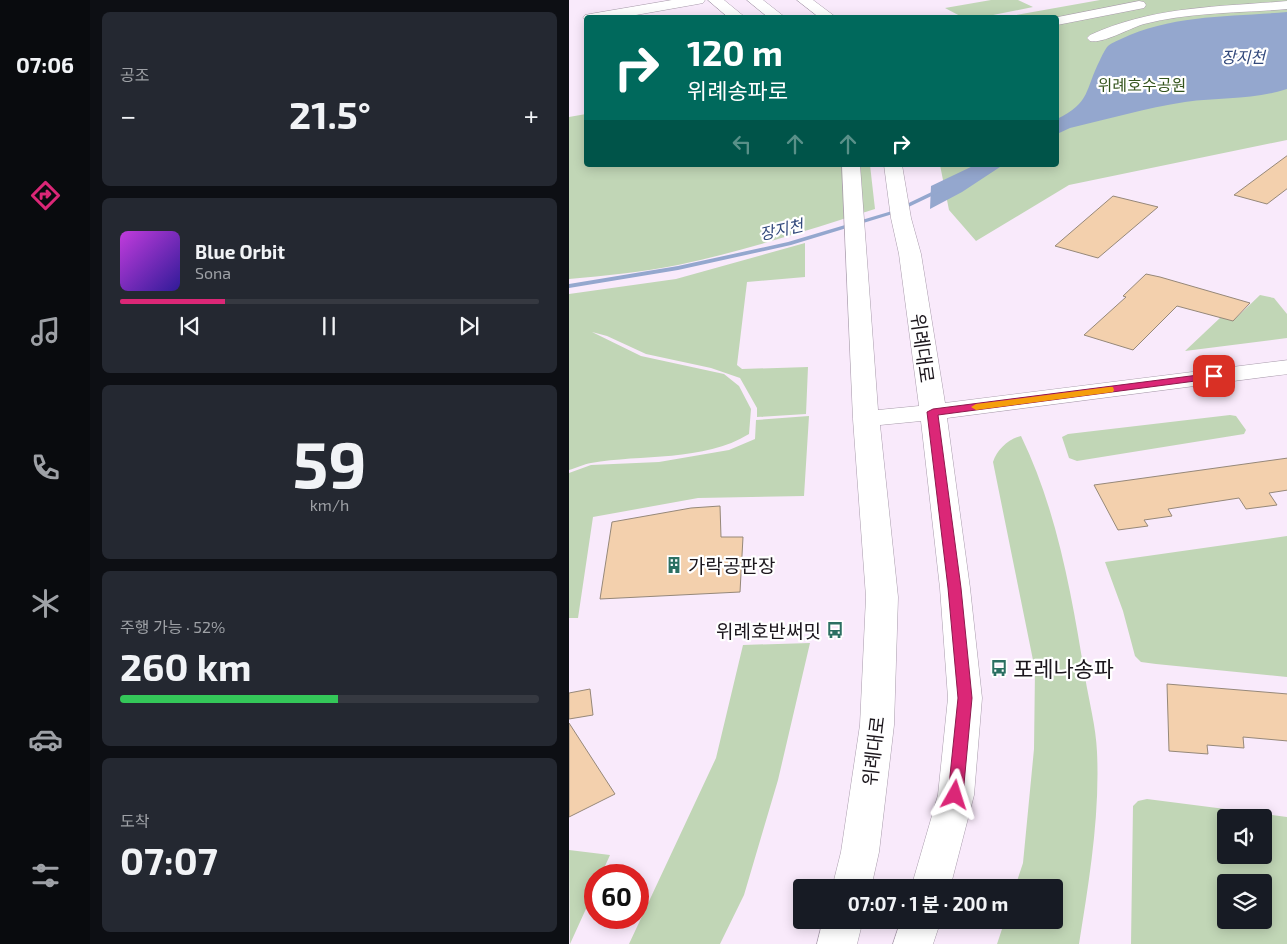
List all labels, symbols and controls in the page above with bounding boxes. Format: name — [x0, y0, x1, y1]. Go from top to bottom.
text: 120 m — [687, 31, 783, 73]
icon: right — [604, 35, 669, 100]
water label: 장지천 — [1221, 47, 1267, 66]
text: 07:06 — [16, 51, 74, 77]
text: 공조 — [120, 65, 149, 84]
park label: 위례호수공원 — [1098, 75, 1186, 94]
text: 위례송파로 — [687, 77, 788, 103]
text: 21.5° — [289, 91, 371, 137]
text: − — [120, 98, 136, 132]
text: + — [524, 98, 539, 132]
icon: left — [728, 130, 756, 158]
icon: ahead — [781, 130, 809, 158]
icon: ahead — [834, 130, 862, 158]
icon: right — [887, 130, 915, 158]
icon: directions — [28, 178, 63, 213]
water label: 장지천 — [757, 214, 807, 243]
text: Blue Orbit — [195, 240, 285, 263]
text: Sona — [195, 263, 231, 282]
icon: previous — [176, 312, 204, 340]
icon: pause — [315, 312, 343, 340]
icon: next — [455, 312, 483, 340]
street label: 위례대로 — [907, 312, 939, 384]
icon: music — [28, 314, 63, 349]
pin — [1193, 355, 1235, 397]
icon: arrive — [1200, 362, 1228, 390]
text: 59 — [292, 423, 367, 501]
icon: phone — [28, 450, 63, 485]
text: km/h — [310, 495, 349, 514]
place label: 가락공판장 — [688, 554, 775, 577]
building icon: 가락공판장 — [664, 555, 684, 575]
icon: climate — [28, 586, 63, 621]
text: 주행 가능 · 52% — [120, 617, 225, 636]
place label: 위례호반써밋 — [716, 619, 821, 642]
bus stop icon: 위례호반써밋 — [825, 620, 845, 640]
text: 260 km — [120, 643, 251, 689]
place label: 포레나송파 — [1013, 655, 1114, 681]
bus stop icon: 포레나송파 — [989, 658, 1009, 678]
street label: 위례대로 — [857, 715, 889, 787]
icon: car — [28, 722, 63, 757]
position arrow — [928, 768, 980, 820]
map controls — [1217, 809, 1272, 929]
button: sound — [1217, 809, 1272, 864]
text: 도착 — [120, 811, 149, 830]
text: 07:07 — [120, 837, 218, 883]
icon: filters — [28, 858, 63, 893]
speed limit sign: 60 — [584, 864, 649, 929]
button: layers — [1217, 874, 1272, 929]
text: 07:07 · 1 분 · 200 m — [848, 892, 1008, 915]

